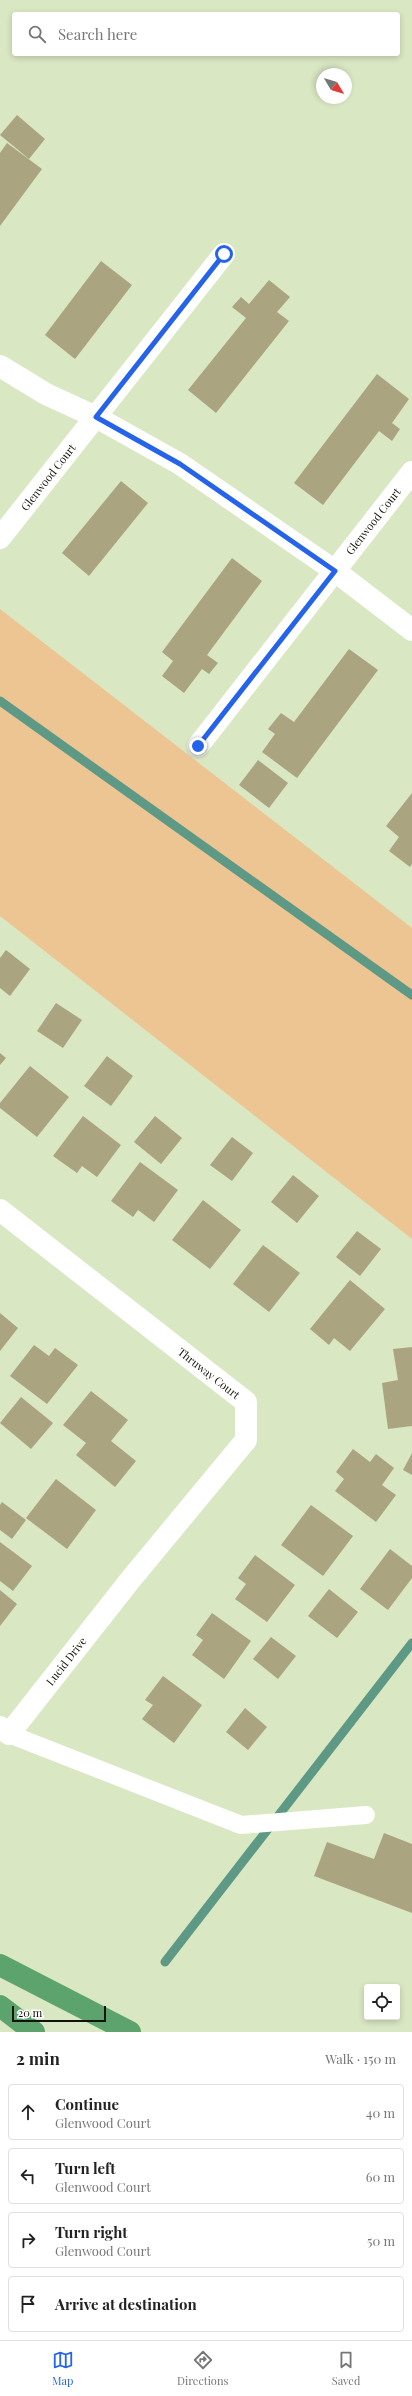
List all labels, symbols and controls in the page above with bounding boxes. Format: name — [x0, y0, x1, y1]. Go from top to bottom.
search box — [12, 12, 400, 56]
icon: search — [26, 23, 48, 45]
text: Search here — [58, 24, 137, 44]
north arrow — [316, 68, 352, 104]
route start — [215, 245, 233, 263]
street label: Glenwood Court — [17, 440, 79, 514]
street label: Glenwood Court — [342, 484, 404, 558]
route end — [189, 737, 207, 755]
street label: Thruway Court — [175, 1344, 243, 1402]
street label: Lucid Drive — [42, 1633, 90, 1688]
map controls — [364, 1984, 400, 2020]
button: locate — [364, 1984, 400, 2020]
scale bar — [12, 2004, 106, 2023]
text: 20 m — [18, 2005, 42, 2020]
text: 2 min — [16, 2047, 60, 2069]
text: Walk · 150 m — [325, 2050, 396, 2067]
text: Continue — [55, 2094, 119, 2114]
icon: ahead — [17, 2101, 39, 2123]
text: 40 m — [366, 2104, 395, 2121]
text: Glenwood Court — [55, 2114, 151, 2131]
text: Turn left — [55, 2158, 116, 2178]
icon: left — [17, 2165, 39, 2187]
text: 60 m — [366, 2168, 395, 2185]
text: Glenwood Court — [55, 2178, 151, 2195]
text: Turn right — [55, 2222, 128, 2242]
icon: right — [17, 2229, 39, 2251]
text: 50 m — [367, 2232, 395, 2249]
text: Glenwood Court — [55, 2242, 151, 2259]
icon: arrive — [17, 2293, 39, 2315]
text: Arrive at destination — [55, 2294, 197, 2314]
tab: Map — [52, 2349, 74, 2388]
tab: Directions — [177, 2349, 228, 2388]
tab: Saved — [332, 2349, 360, 2388]

